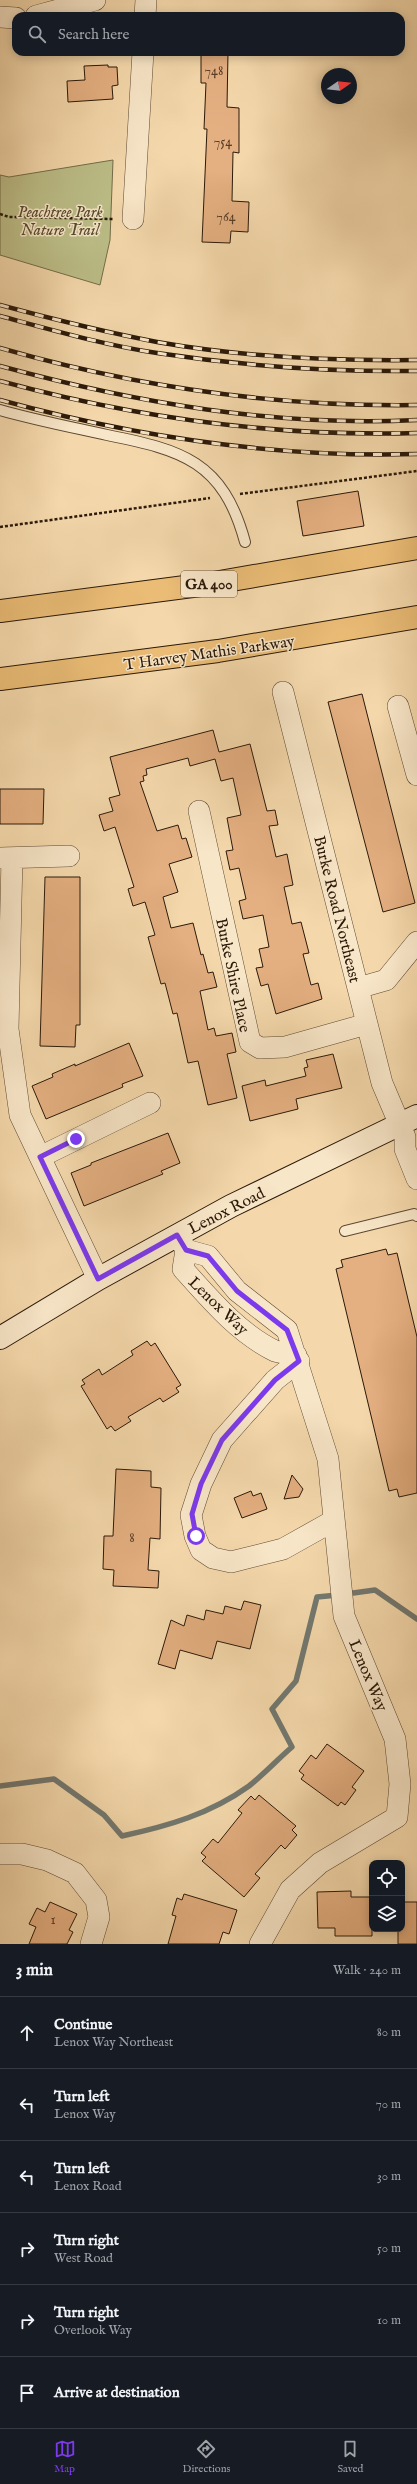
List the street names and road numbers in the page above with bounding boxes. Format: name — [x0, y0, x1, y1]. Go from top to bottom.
road number: GA 400 — [181, 571, 237, 597]
street label: T Harvey Mathis Parkway — [123, 632, 296, 676]
street label: Burke Road Northeast — [308, 834, 364, 986]
street label: Burke Shire Place — [210, 916, 254, 1034]
street label: Lenox Road — [185, 1184, 269, 1240]
street label: Lenox Way — [183, 1273, 252, 1340]
street label: Lenox Way — [343, 1637, 391, 1715]

